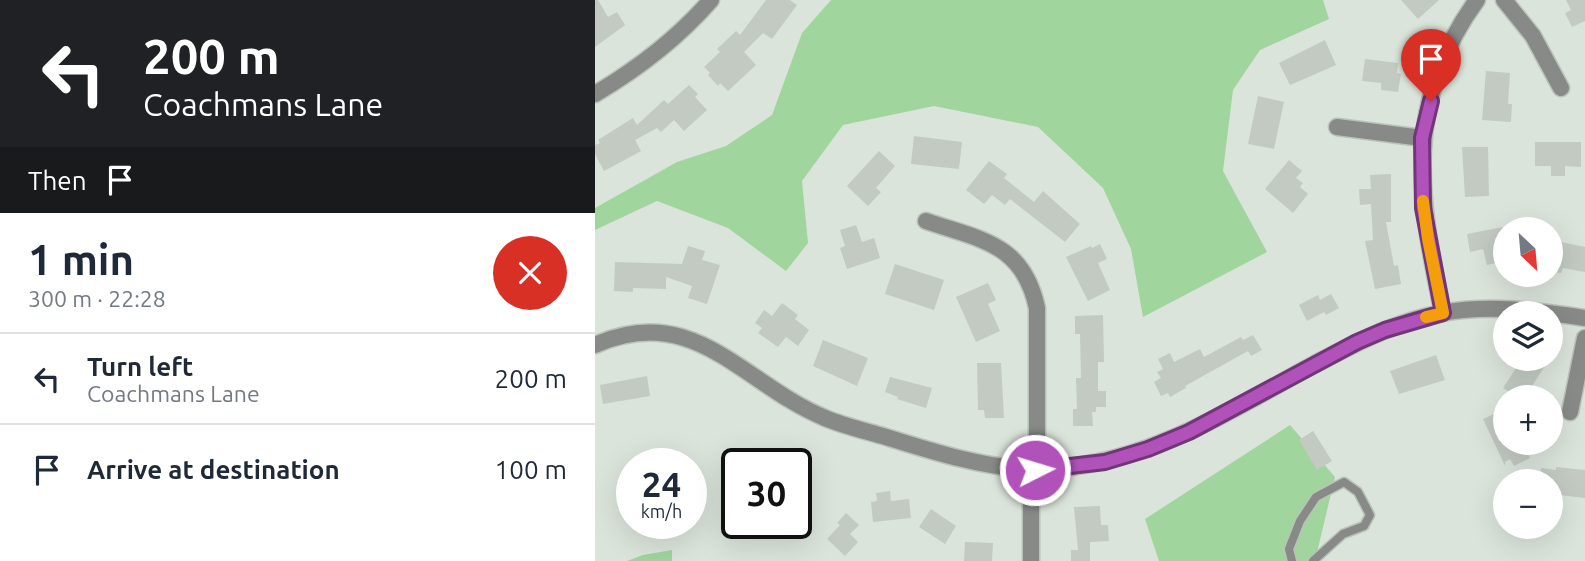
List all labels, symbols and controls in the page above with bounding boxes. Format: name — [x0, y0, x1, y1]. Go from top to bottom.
icon: left — [28, 28, 119, 119]
text: 200 m — [143, 28, 280, 83]
pin — [1401, 29, 1461, 101]
icon: arrive — [1412, 40, 1450, 78]
text: Coachmans Lane — [143, 86, 383, 122]
icon: arrive — [101, 161, 139, 199]
text: Then — [28, 166, 87, 195]
north arrow — [1493, 217, 1563, 287]
map controls — [1493, 217, 1563, 539]
text: 1 min — [28, 236, 134, 283]
button: close — [493, 236, 567, 310]
text: 300 m · 22:28 — [28, 286, 166, 311]
button: layers — [1493, 301, 1563, 371]
text: Turn left — [87, 352, 193, 381]
icon: left — [28, 360, 66, 398]
text: 200 m — [495, 364, 567, 393]
text: Coachmans Lane — [87, 381, 260, 406]
button: + — [1493, 385, 1563, 455]
position arrow — [998, 433, 1072, 507]
speed limit sign: 30 — [721, 448, 812, 539]
icon: arrive — [28, 451, 66, 489]
text: Arrive at destination — [87, 455, 340, 484]
text: 100 m — [495, 455, 567, 484]
text: 24 — [642, 464, 681, 504]
button: − — [1493, 469, 1563, 539]
text: km/h — [641, 501, 682, 521]

